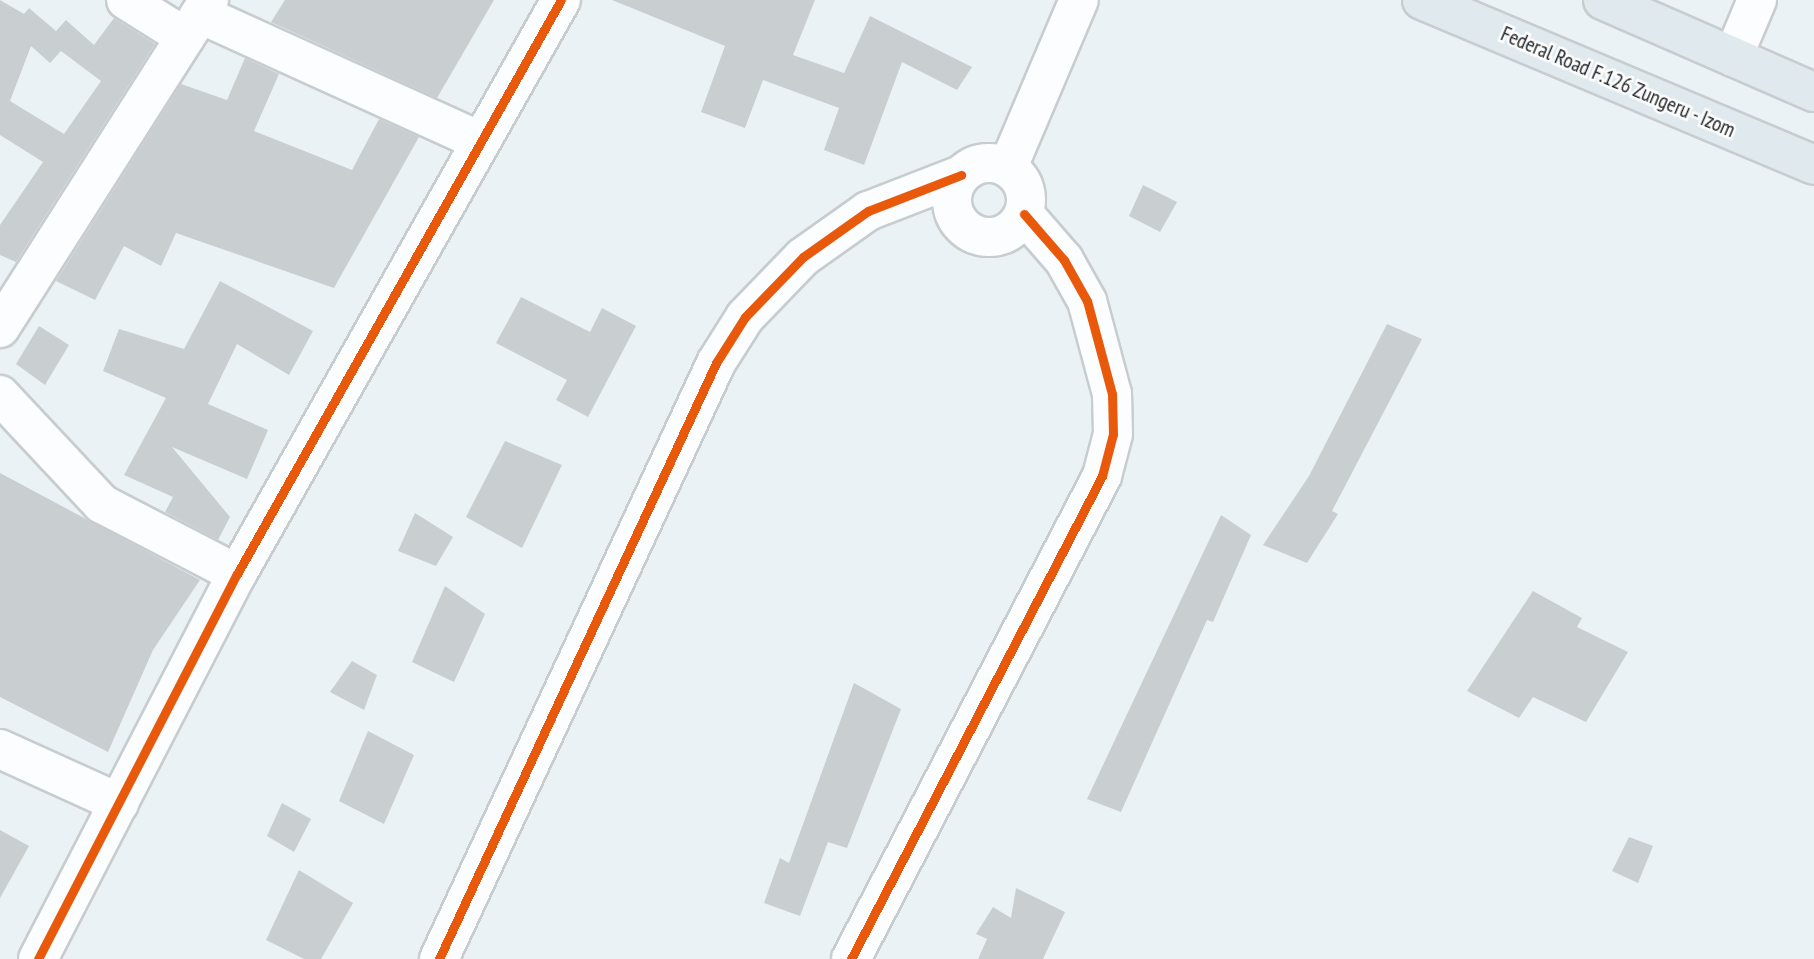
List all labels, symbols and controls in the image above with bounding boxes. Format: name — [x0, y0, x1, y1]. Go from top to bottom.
street label: Federal Road F.126 Zungeru - Izom — [1496, 21, 1740, 143]

